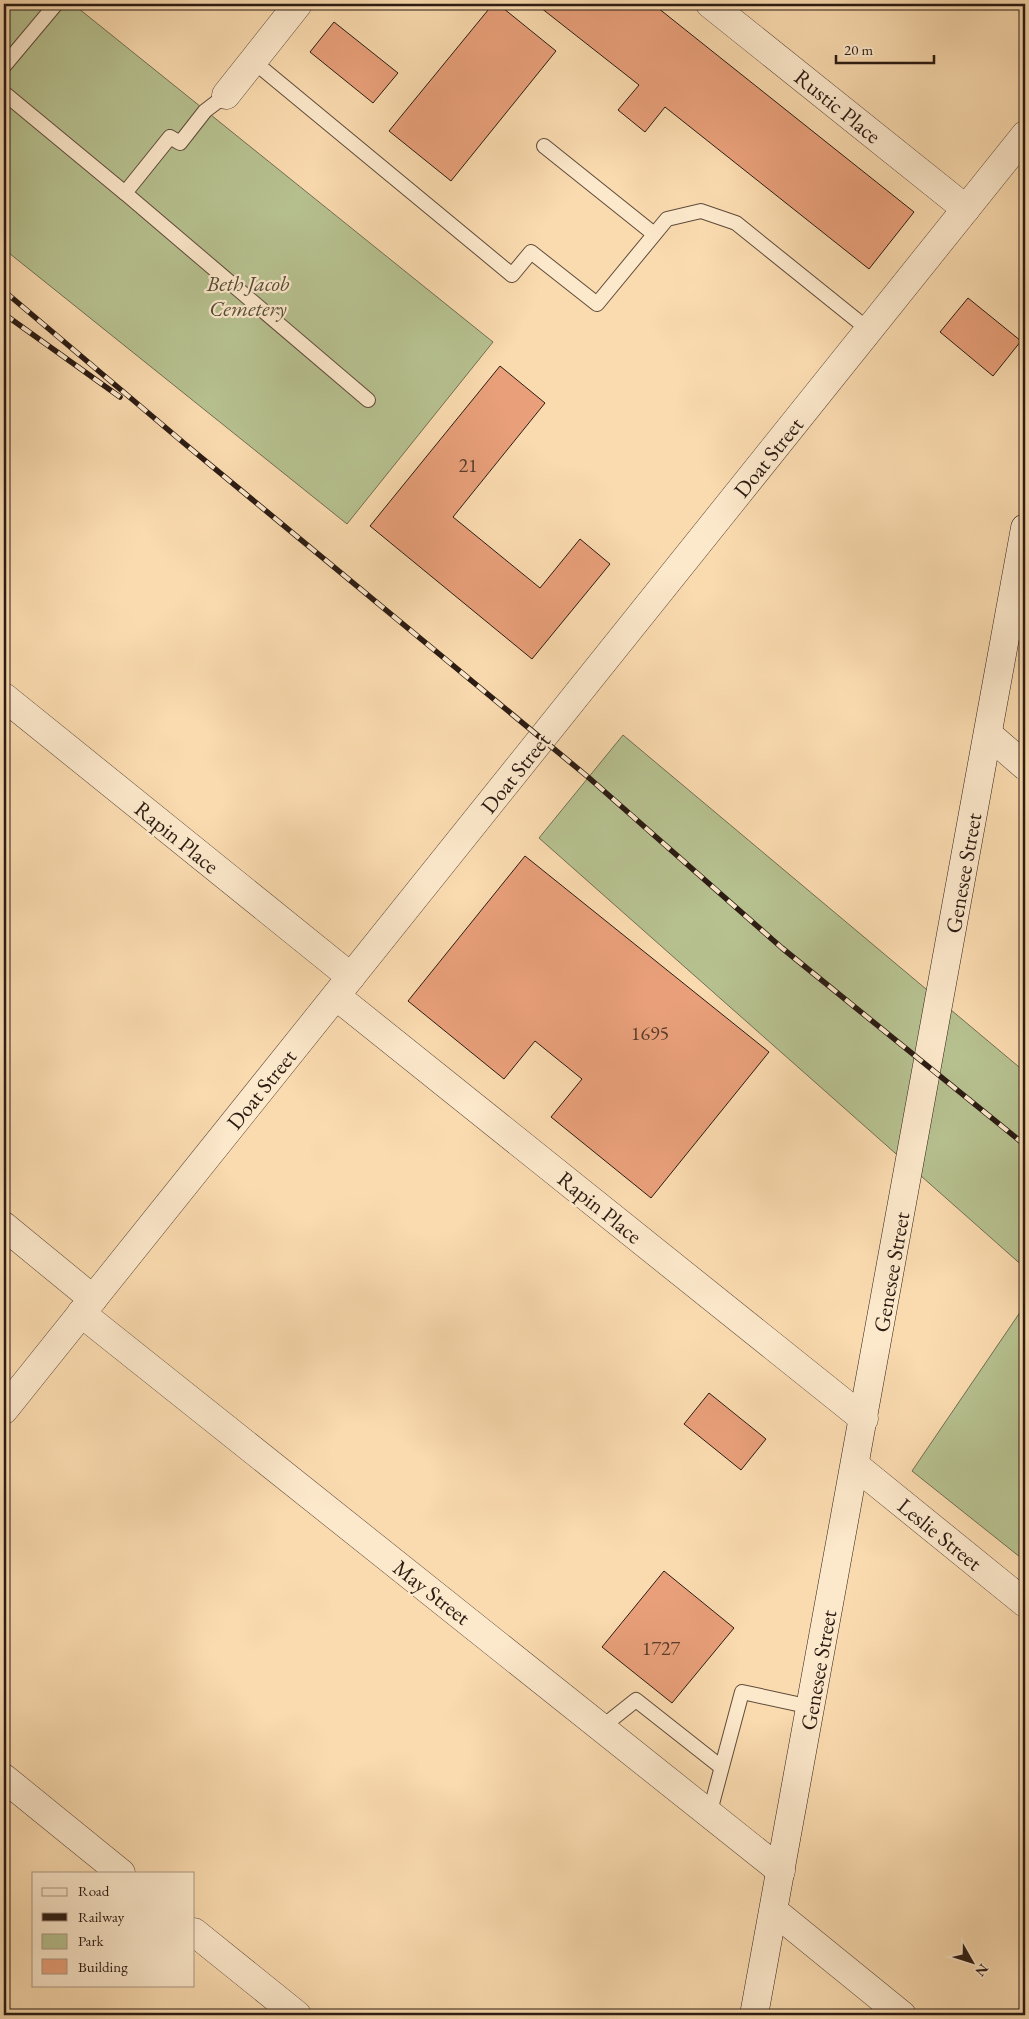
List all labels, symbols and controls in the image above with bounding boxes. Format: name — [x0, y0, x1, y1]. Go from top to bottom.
scale bar — [836, 32, 934, 64]
text: 20 m — [844, 40, 873, 59]
street label: Rustic Place — [788, 63, 887, 150]
park label: Beth Jacob Cemetery — [206, 269, 290, 323]
street label: Doat Street — [727, 411, 810, 504]
house number: 21 — [458, 452, 478, 478]
street label: Doat Street — [474, 727, 557, 820]
street label: Rapin Place — [128, 794, 225, 881]
street label: Genesee Street — [939, 811, 988, 935]
house number: 1695 — [631, 1020, 669, 1046]
street label: Doat Street — [220, 1043, 303, 1136]
street label: Rapin Place — [551, 1164, 648, 1251]
street label: Genesee Street — [867, 1210, 916, 1334]
street label: Leslie Street — [891, 1491, 988, 1577]
street label: May Street — [387, 1553, 476, 1632]
street label: Genesee Street — [794, 1608, 843, 1732]
house number: 1727 — [642, 1635, 681, 1661]
legend — [32, 1872, 195, 1986]
text: Road — [78, 1881, 110, 1900]
text: Railway — [78, 1907, 125, 1926]
text: Park — [78, 1931, 105, 1950]
north arrow — [946, 1936, 996, 1986]
text: Building — [78, 1957, 128, 1976]
text: N — [971, 1960, 993, 1981]

